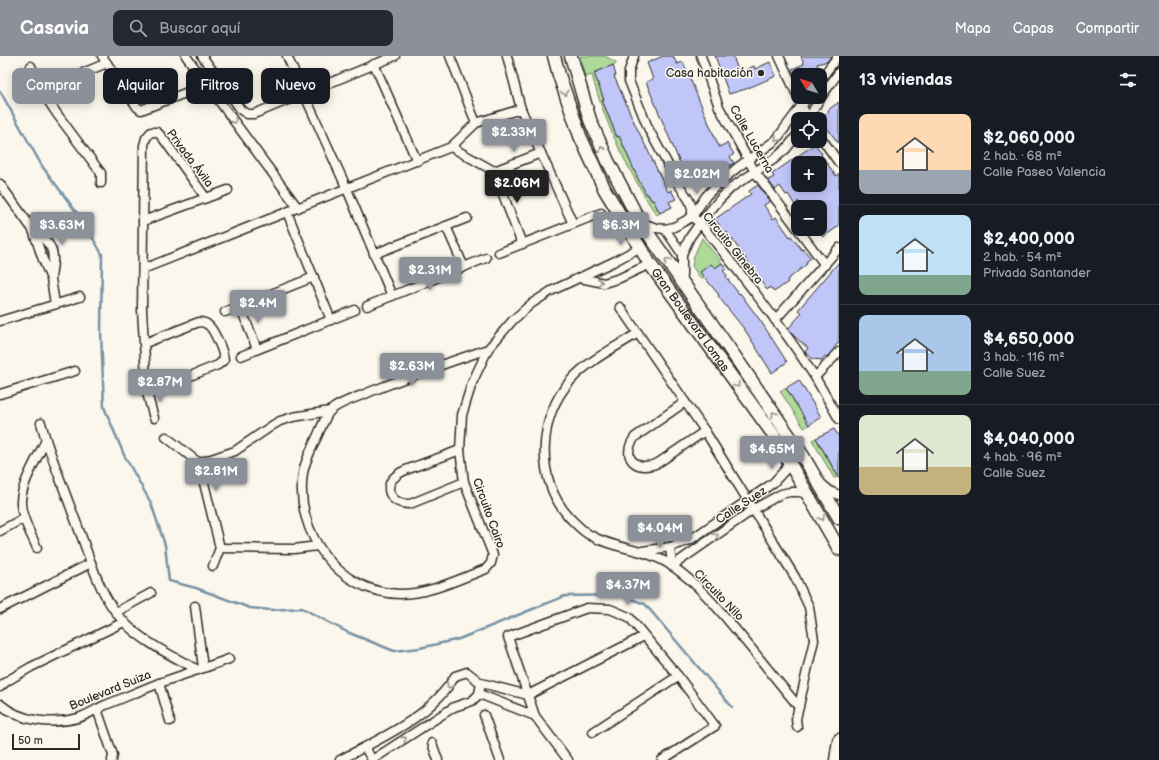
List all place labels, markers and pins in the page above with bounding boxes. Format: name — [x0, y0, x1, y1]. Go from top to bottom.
place label: Casa habitación — [666, 66, 753, 81]
marker: Casa habitación — [756, 68, 766, 78]
pin: $2.33M — [481, 119, 547, 153]
pin: $2.02M — [664, 161, 730, 195]
pin: $2.06M — [484, 170, 550, 204]
pin: $3.63M — [29, 212, 95, 246]
pin: $6.3M — [593, 212, 649, 246]
pin: $2.31M — [397, 257, 463, 291]
pin: $2.4M — [230, 290, 286, 324]
pin: $2.63M — [379, 353, 445, 387]
pin: $2.87M — [127, 369, 193, 403]
pin: $4.65M — [739, 436, 805, 470]
pin: $2.81M — [183, 458, 249, 492]
pin: $4.04M — [627, 515, 693, 549]
pin: $4.37M — [595, 572, 661, 606]

